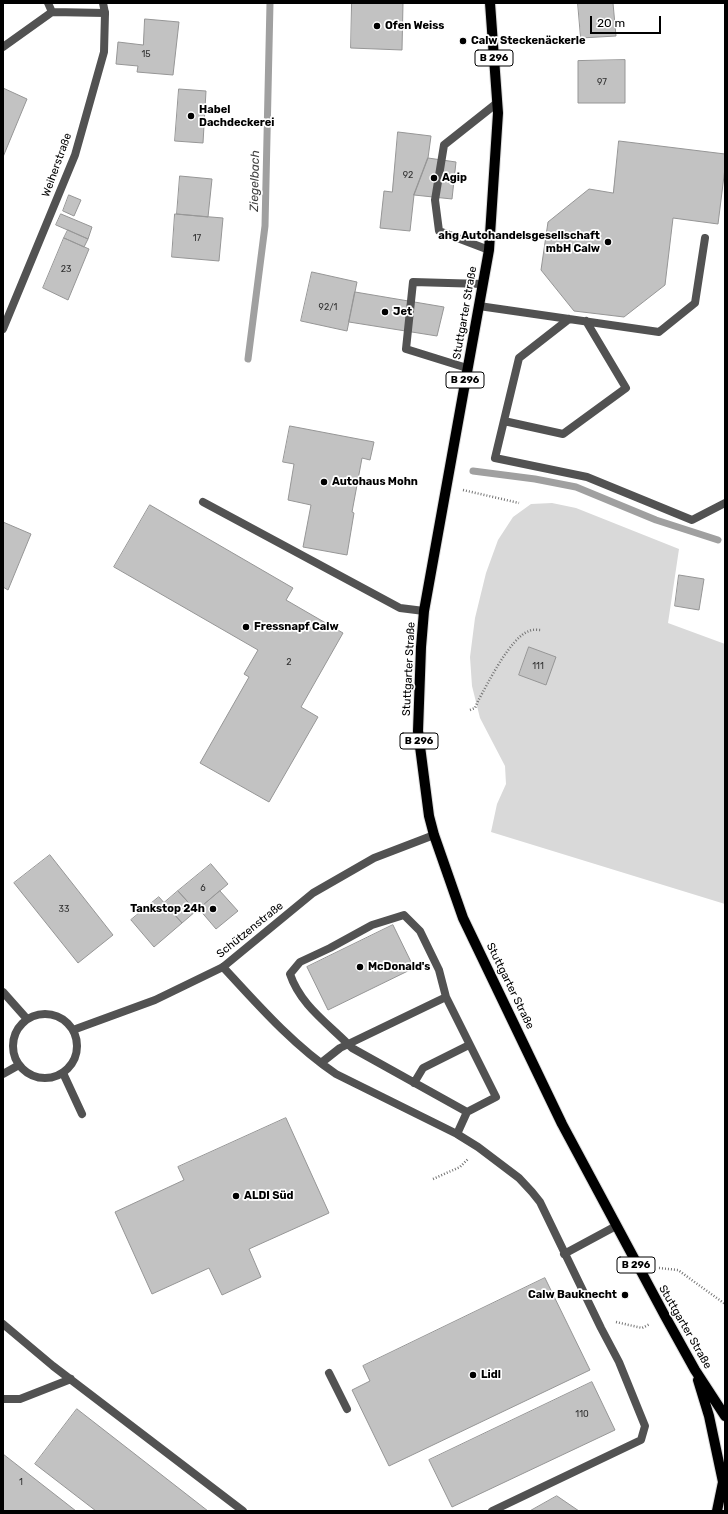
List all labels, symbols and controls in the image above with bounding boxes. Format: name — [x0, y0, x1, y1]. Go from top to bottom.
scale bar — [592, 8, 663, 34]
text: 20 m — [597, 16, 625, 30]
place label: Ofen Weiss — [385, 19, 444, 33]
marker: Ofen Weiss — [372, 21, 382, 31]
place label: Calw Steckenäckerle — [471, 34, 586, 48]
marker: Calw Steckenäckerle — [458, 36, 468, 46]
house number: 15 — [141, 49, 151, 59]
road number: B 296 — [475, 50, 513, 66]
house number: 97 — [597, 77, 607, 87]
place label: Habel Dachdeckerei — [199, 103, 274, 129]
marker: Habel Dachdeckerei — [186, 111, 196, 121]
street label: Weiherstraße — [39, 131, 75, 199]
water label: Ziegelbach — [247, 150, 263, 212]
house number: 92 — [403, 170, 413, 180]
place label: Agip — [442, 171, 467, 185]
marker: Agip — [429, 173, 439, 183]
place label: ahg Autohandelsgesellschaft mbH Calw — [438, 229, 600, 255]
house number: 17 — [193, 233, 201, 243]
marker: ahg Autohandelsgesellschaft mbH Calw — [603, 237, 613, 247]
house number: 23 — [61, 264, 71, 274]
street label: Stuttgarter Straße — [450, 265, 480, 361]
house number: 92/1 — [319, 302, 337, 312]
place label: Jet — [393, 305, 412, 319]
marker: Jet — [380, 307, 390, 317]
road number: B 296 — [446, 372, 484, 388]
place label: Autohaus Mohn — [332, 475, 418, 489]
marker: Autohaus Mohn — [319, 477, 329, 487]
place label: Fressnapf Calw — [254, 620, 339, 634]
street label: Stuttgarter Straße — [400, 621, 418, 717]
marker: Fressnapf Calw — [241, 622, 251, 632]
house number: 2 — [286, 657, 292, 667]
house number: 111 — [532, 661, 544, 671]
road number: B 296 — [400, 733, 438, 749]
house number: 6 — [200, 883, 206, 893]
street label: Schützenstraße — [214, 899, 286, 961]
place label: Tankstop 24h — [130, 902, 205, 916]
house number: 33 — [59, 904, 69, 914]
marker: Tankstop 24h — [208, 904, 218, 914]
street label: Stuttgarter Straße — [483, 941, 537, 1031]
place label: McDonald's — [368, 960, 430, 974]
marker: McDonald's — [355, 962, 365, 972]
place label: ALDI Süd — [244, 1189, 294, 1203]
marker: ALDI Süd — [231, 1191, 241, 1201]
road number: B 296 — [617, 1257, 655, 1273]
street label: Stuttgarter Straße — [656, 1283, 714, 1371]
place label: Calw Bauknecht — [528, 1288, 617, 1302]
marker: Calw Bauknecht — [620, 1290, 630, 1300]
place label: Lidl — [481, 1368, 501, 1382]
marker: Lidl — [468, 1370, 478, 1380]
house number: 110 — [575, 1409, 589, 1419]
house number: 1 — [19, 1477, 23, 1487]

